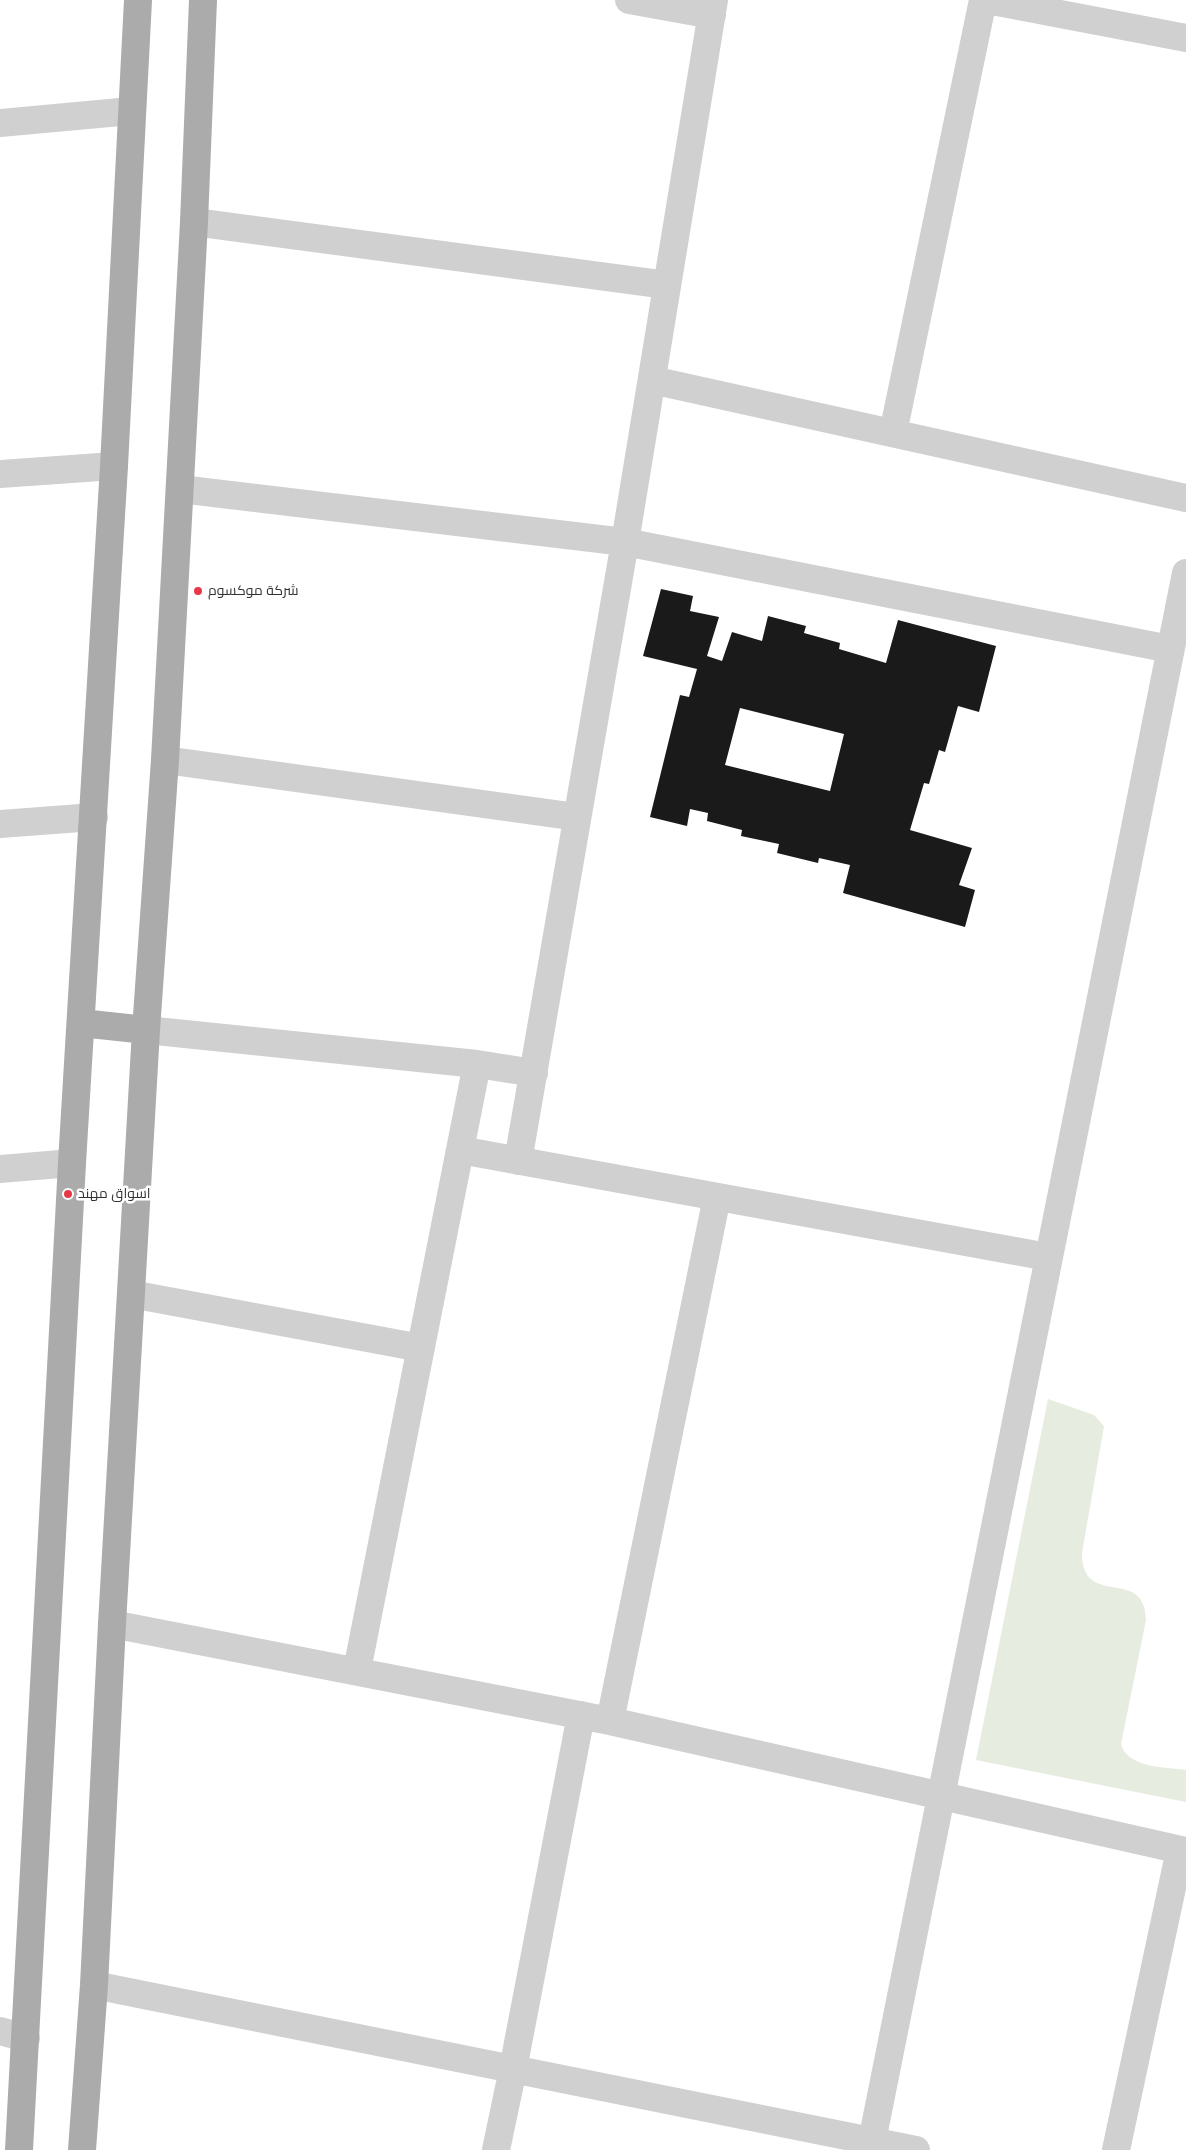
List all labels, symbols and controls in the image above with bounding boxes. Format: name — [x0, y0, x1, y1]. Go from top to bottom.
place label: شركة موكسوم — [208, 583, 299, 599]
marker: شركة موكسوم — [192, 585, 204, 597]
place label: اسواق مهند — [78, 1186, 151, 1202]
marker: اسواق مهند — [62, 1188, 74, 1200]

